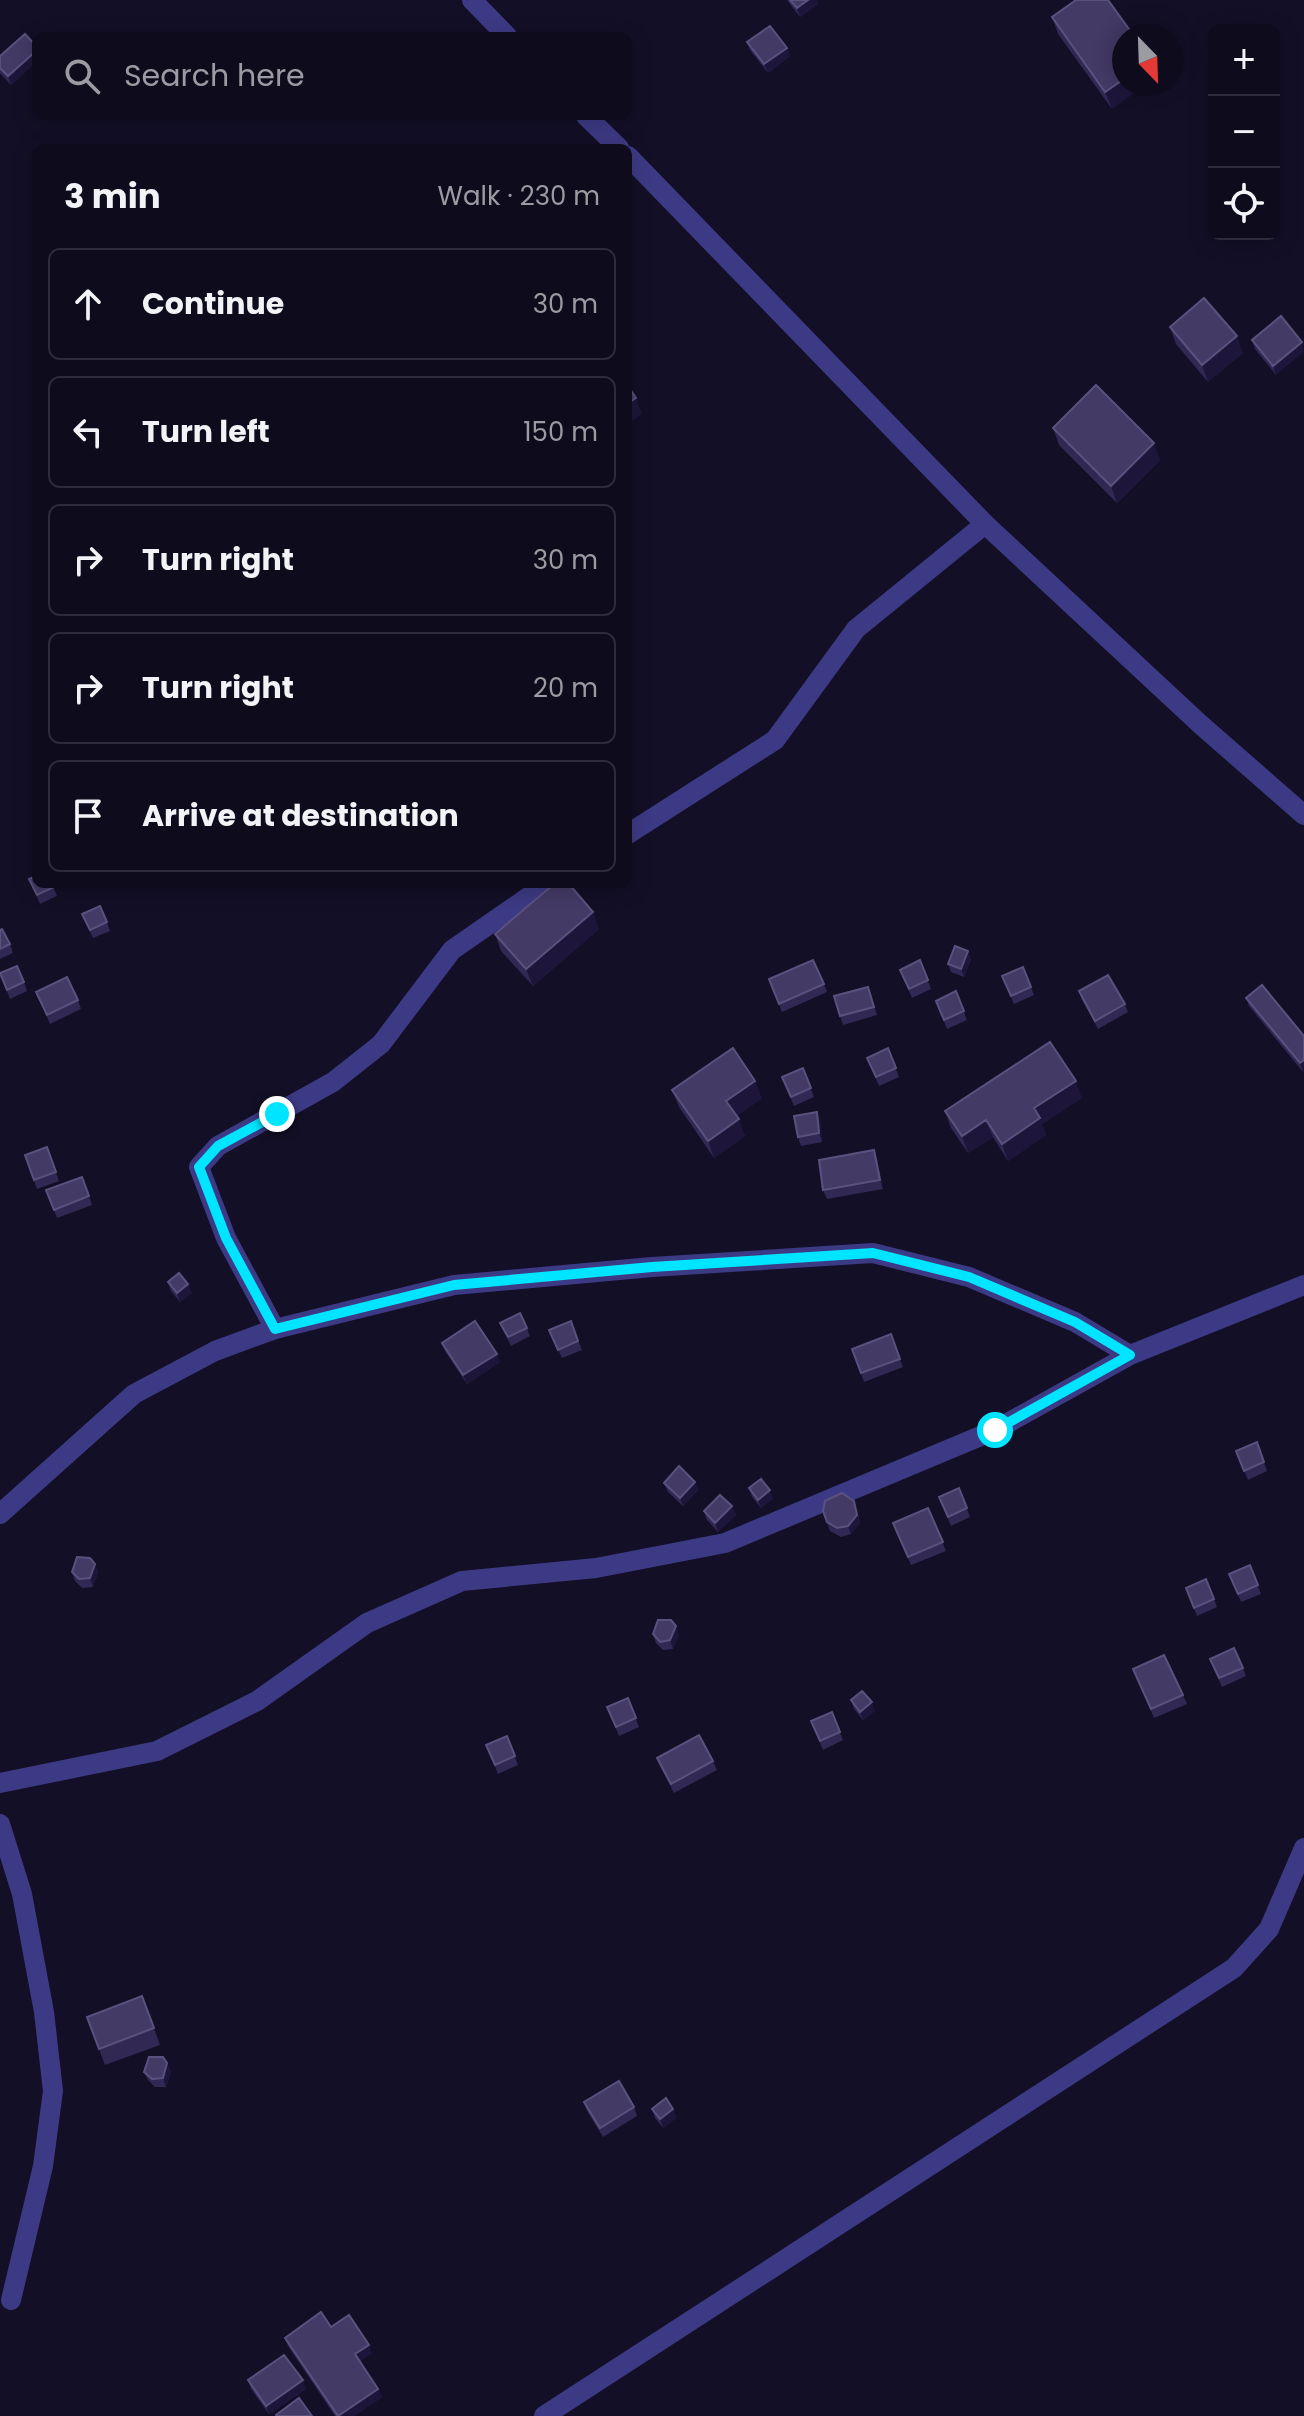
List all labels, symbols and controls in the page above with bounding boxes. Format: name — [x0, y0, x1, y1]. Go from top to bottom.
north arrow — [1112, 24, 1184, 96]
map controls — [1208, 24, 1280, 240]
button: + — [1208, 24, 1280, 96]
search box — [32, 32, 632, 120]
icon: search — [60, 54, 104, 98]
text: Search here — [124, 54, 305, 97]
button: − — [1208, 96, 1280, 168]
button: locate — [1208, 168, 1280, 240]
text: 3 min — [64, 172, 161, 220]
text: Walk · 230 m — [438, 178, 600, 214]
icon: ahead — [66, 282, 110, 326]
text: Continue — [142, 282, 284, 325]
text: 30 m — [533, 286, 598, 322]
icon: left — [66, 410, 110, 454]
text: Turn left — [142, 410, 270, 453]
text: 150 m — [523, 414, 598, 450]
icon: right — [66, 538, 110, 582]
text: Turn right — [142, 538, 294, 581]
text: 30 m — [533, 542, 598, 578]
icon: right — [66, 666, 110, 710]
text: Turn right — [142, 666, 294, 709]
text: 20 m — [533, 670, 598, 706]
icon: arrive — [66, 794, 110, 838]
text: Arrive at destination — [142, 794, 459, 837]
route end — [259, 1096, 295, 1132]
route start — [977, 1412, 1013, 1448]

